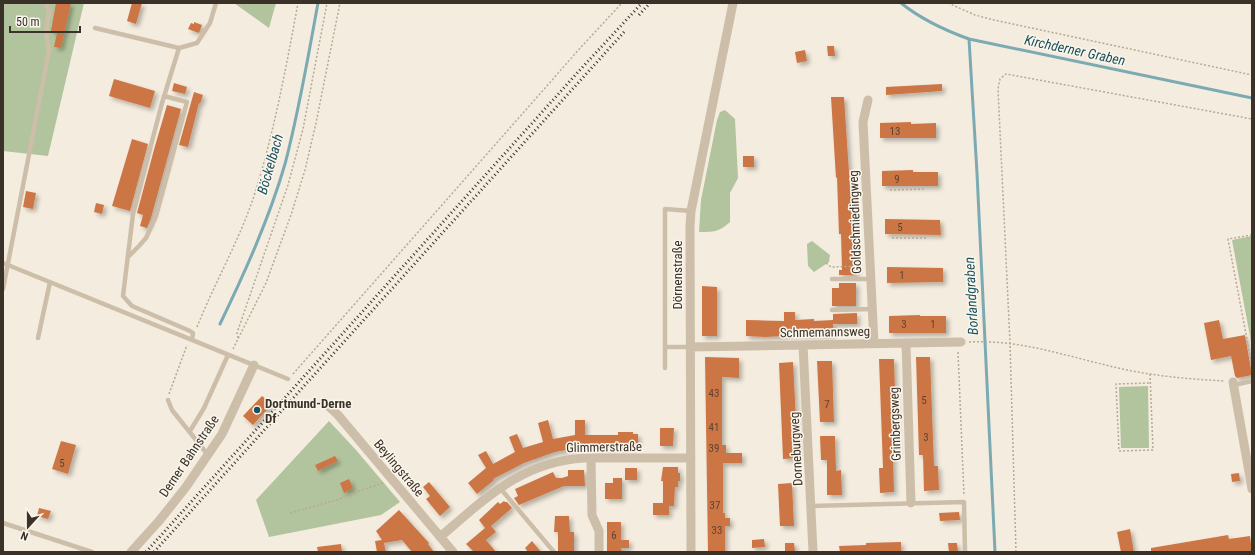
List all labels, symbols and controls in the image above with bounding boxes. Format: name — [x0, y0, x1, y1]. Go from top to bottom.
scale bar — [10, 8, 80, 34]
text: 50 m — [16, 15, 40, 29]
water label: Kirchderner Graben — [1023, 31, 1127, 69]
house number: 13 — [890, 125, 900, 138]
water label: Böckelbach — [254, 132, 286, 196]
street label: Goldschmiedingweg — [846, 170, 864, 274]
house number: 9 — [894, 173, 900, 186]
house number: 5 — [897, 221, 903, 234]
street label: Dörnenstraße — [670, 240, 685, 310]
water label: Borlandgraben — [961, 257, 981, 335]
house number: 1 — [899, 269, 905, 282]
house number: 3 — [901, 318, 907, 331]
house number: 1 — [930, 318, 936, 331]
street label: Schmemannsweg — [780, 324, 870, 340]
house number: 43 — [709, 387, 719, 400]
street label: Grimbergsweg — [886, 387, 904, 461]
house number: 5 — [921, 394, 927, 407]
place label: Dortmund-Derne Df — [265, 396, 351, 426]
house number: 7 — [824, 398, 830, 411]
marker: Dortmund-Derne Df — [252, 405, 262, 415]
street label: Derner Bahnstraße — [156, 412, 222, 500]
street label: Dorneburgweg — [787, 412, 805, 486]
house number: 41 — [709, 421, 719, 434]
house number: 3 — [923, 431, 929, 444]
street label: Beylingstraße — [371, 436, 427, 500]
street label: Glimmerstraße — [566, 439, 642, 455]
house number: 39 — [709, 442, 719, 455]
house number: 5 — [59, 457, 65, 470]
house number: 37 — [710, 499, 720, 512]
north arrow — [8, 507, 48, 547]
house number: 33 — [712, 524, 722, 537]
text: N — [19, 529, 30, 543]
house number: 6 — [611, 529, 617, 542]

